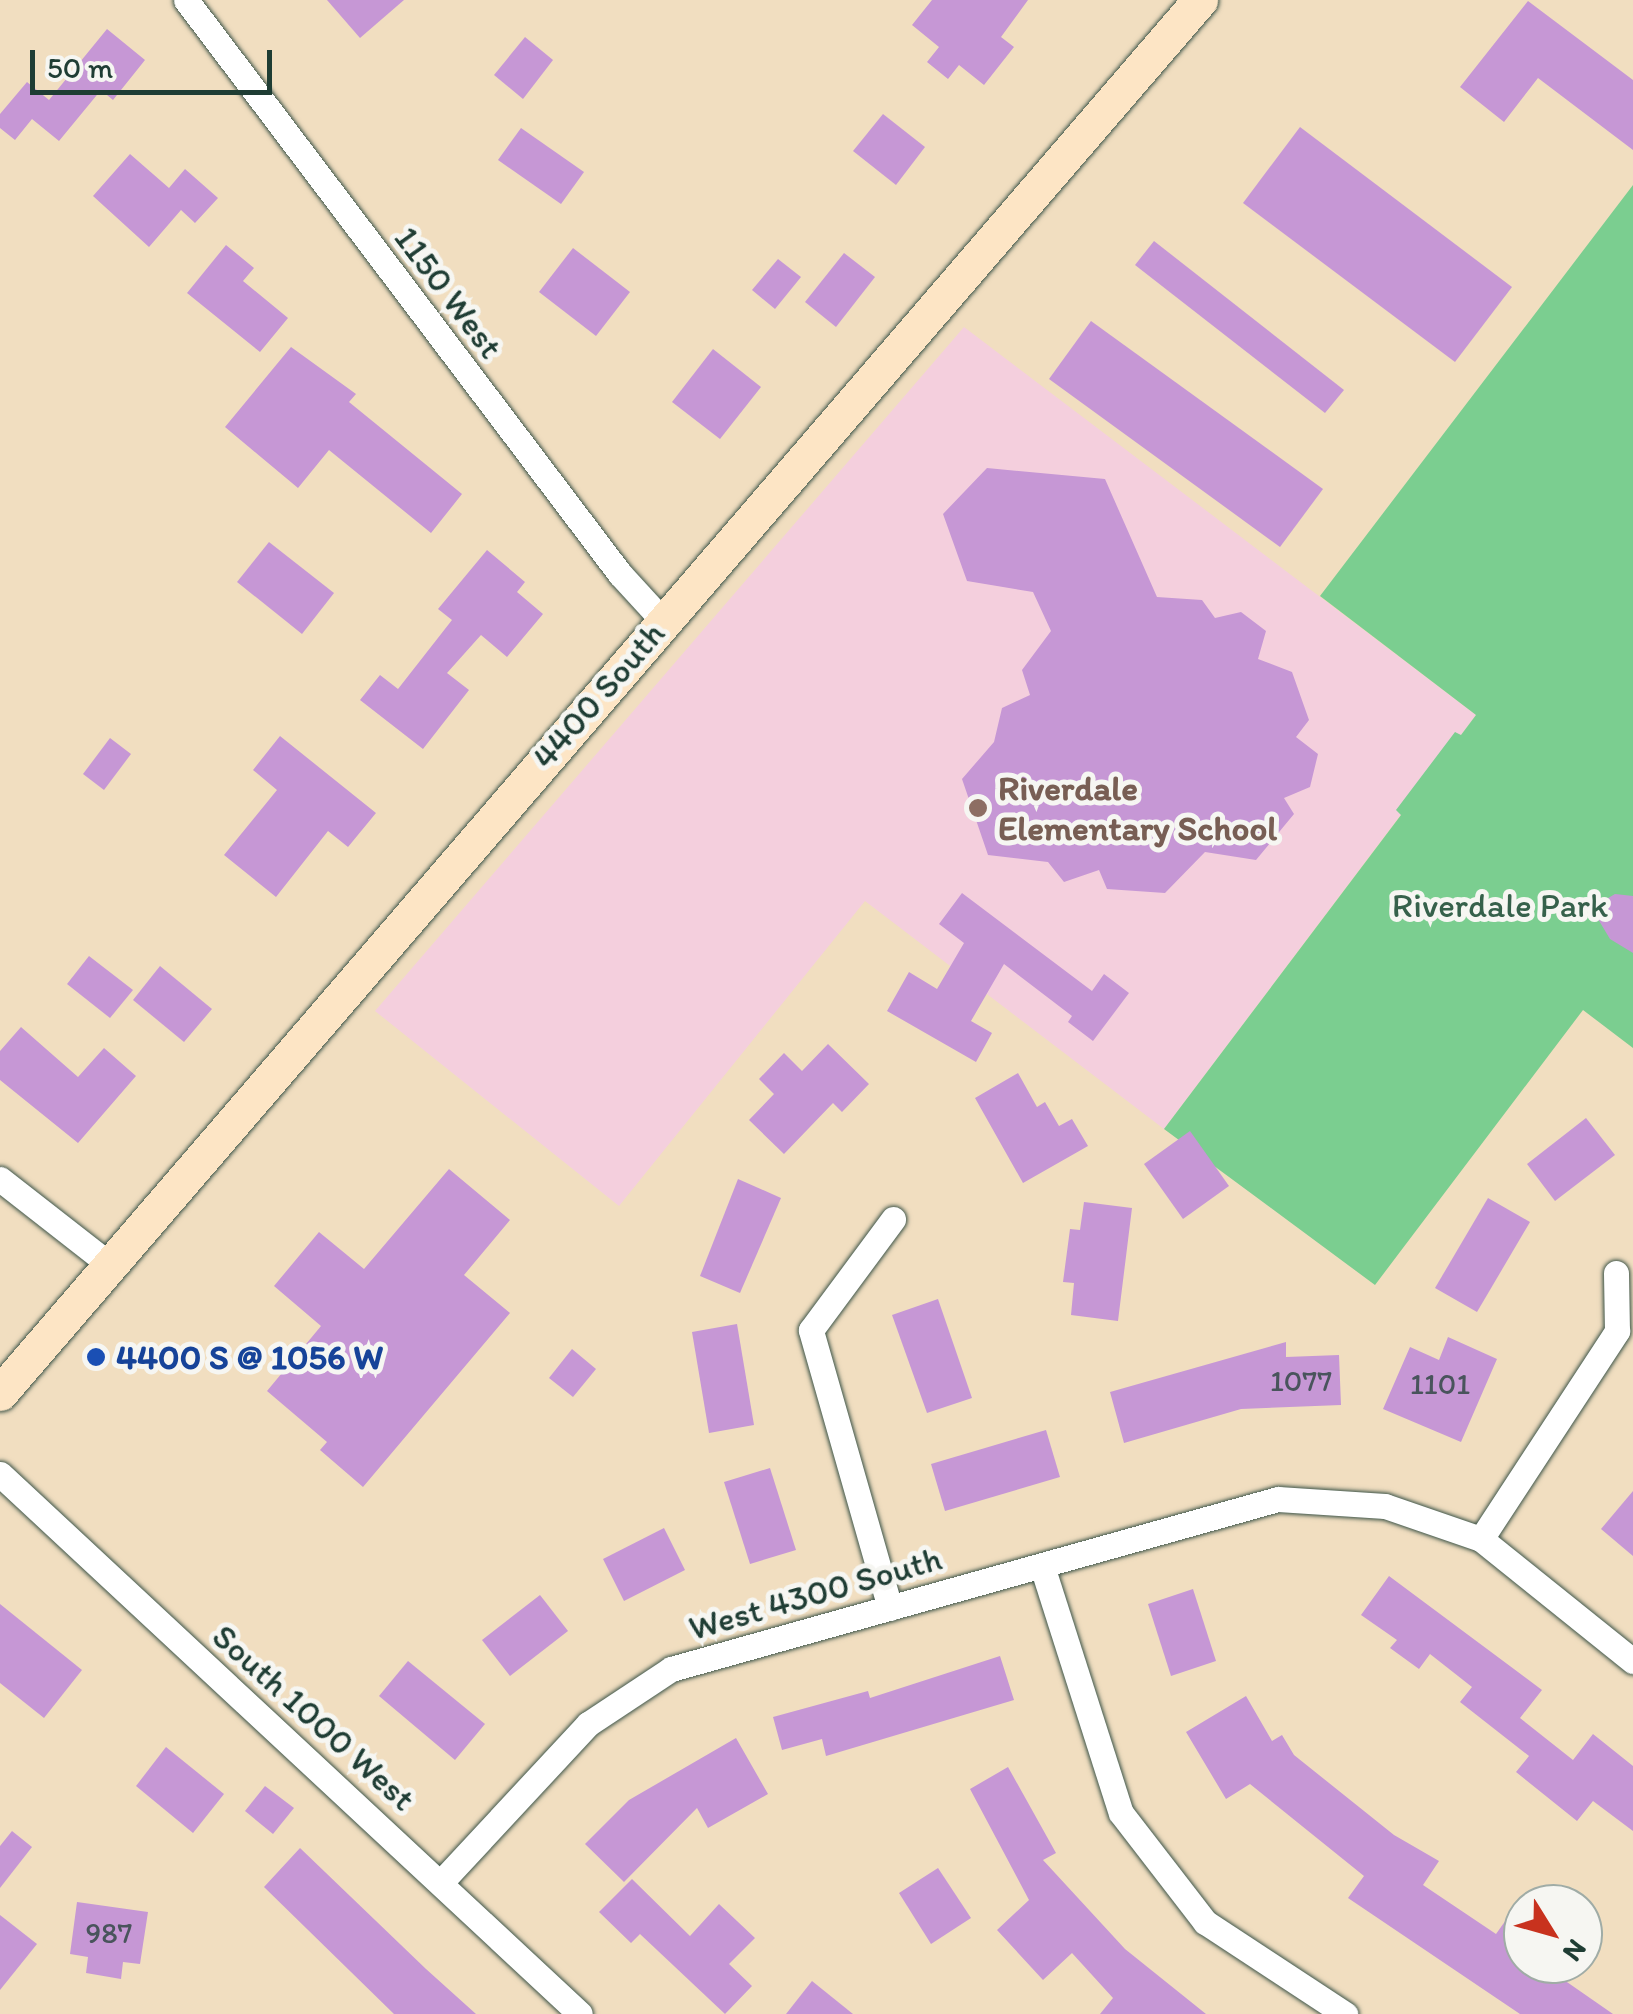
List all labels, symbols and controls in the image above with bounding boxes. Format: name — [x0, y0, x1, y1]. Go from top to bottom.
scale bar — [35, 30, 278, 92]
text: 50 m — [47, 49, 113, 86]
street label: 1150 West — [386, 218, 512, 366]
street label: 4400 South — [523, 613, 673, 777]
place label: Riverdale Elementary School — [998, 767, 1277, 849]
marker: Riverdale Elementary School — [967, 797, 989, 819]
park label: Riverdale Park — [1392, 884, 1608, 926]
place label: 4400 S @ 1056 W — [116, 1336, 383, 1378]
marker: 4400 S @ 1056 W — [85, 1346, 107, 1368]
house number: 1077 — [1270, 1363, 1332, 1399]
house number: 1101 — [1410, 1366, 1470, 1402]
street label: West 4300 South — [684, 1537, 946, 1649]
street label: South 1000 West — [204, 1615, 424, 1819]
north arrow — [1503, 1884, 1603, 1984]
house number: 987 — [85, 1915, 133, 1951]
text: N — [1556, 1933, 1595, 1969]

